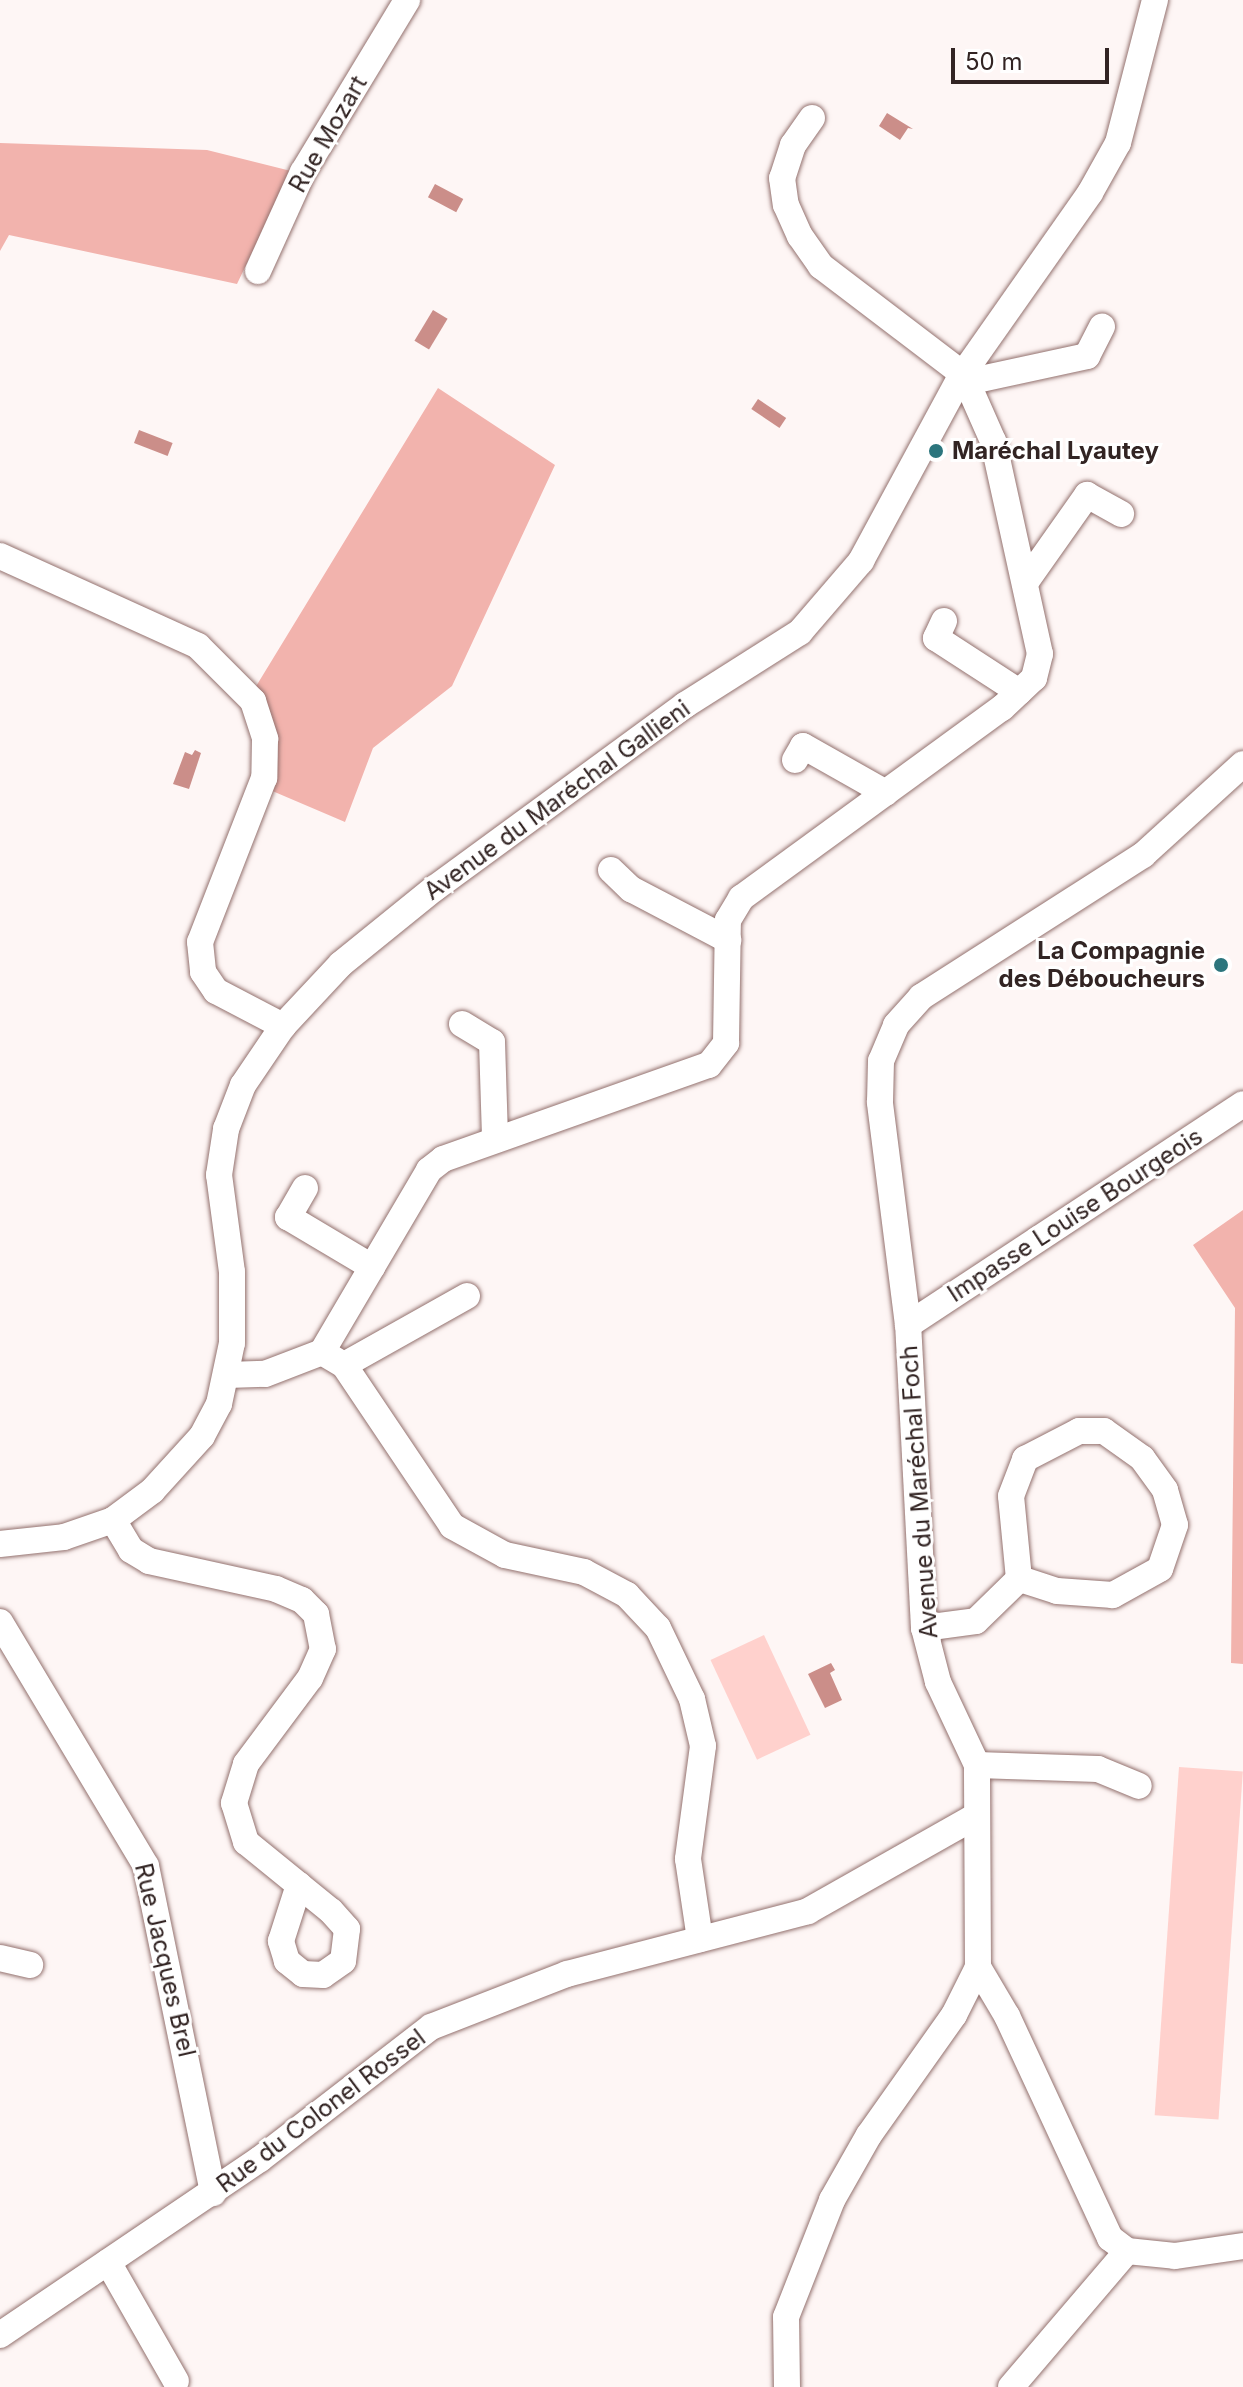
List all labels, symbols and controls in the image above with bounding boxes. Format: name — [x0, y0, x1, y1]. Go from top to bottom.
scale bar — [955, 32, 1113, 82]
text: 50 m — [965, 47, 1023, 76]
street label: Rue Mozart — [283, 70, 373, 198]
place label: Maréchal Lyautey — [952, 437, 1159, 465]
marker: Maréchal Lyautey — [927, 442, 945, 460]
street label: Avenue du Maréchal Gallieni — [419, 694, 695, 906]
place label: La Compagnie des Déboucheurs — [999, 937, 1205, 993]
marker: La Compagnie des Déboucheurs — [1212, 956, 1230, 974]
street label: Impasse Louise Bourgeois — [942, 1122, 1208, 1308]
street label: Avenue du Maréchal Foch — [894, 1344, 944, 1640]
street label: Rue Jacques Brel — [129, 1860, 201, 2060]
street label: Rue du Colonel Rossel — [211, 2023, 431, 2199]

